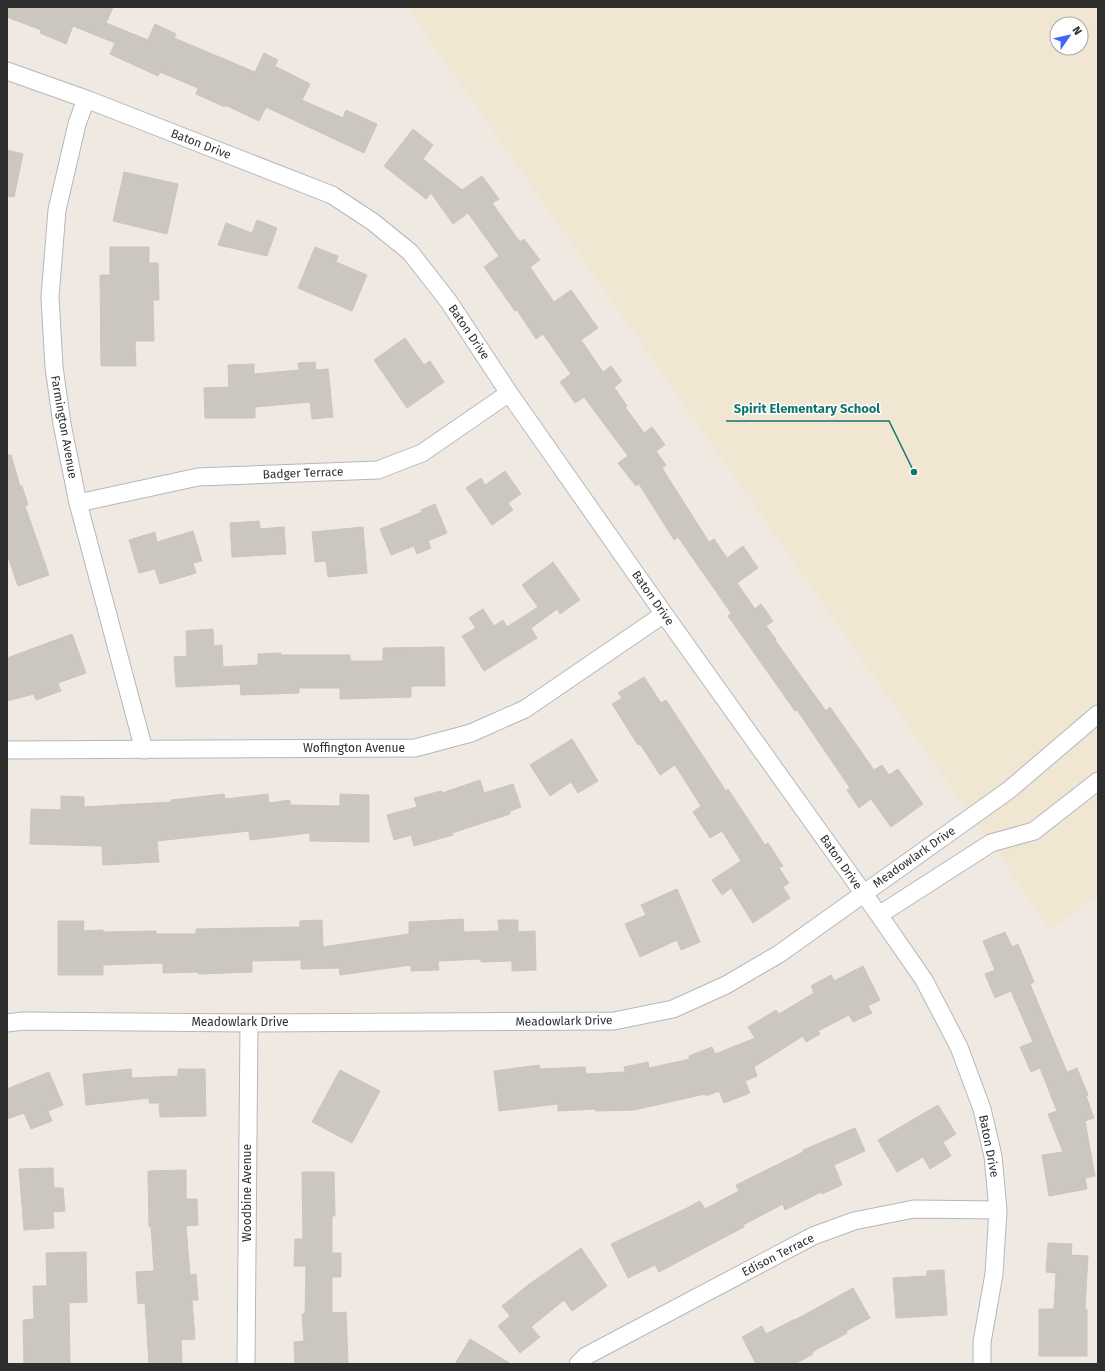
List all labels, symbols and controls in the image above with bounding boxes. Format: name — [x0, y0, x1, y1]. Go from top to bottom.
north arrow — [1049, 16, 1089, 56]
text: N — [1069, 24, 1084, 37]
street label: Baton Drive — [169, 126, 233, 162]
street label: Baton Drive — [445, 302, 493, 362]
street label: Farmington Avenue — [48, 374, 80, 480]
callout: Spirit Elementary School — [726, 396, 889, 421]
text: Spirit Elementary School — [734, 401, 880, 416]
street label: Badger Terrace — [262, 465, 344, 481]
street label: Baton Drive — [629, 568, 677, 628]
street label: Woffington Avenue — [303, 741, 405, 755]
street label: Meadowlark Drive — [870, 823, 958, 891]
street label: Baton Drive — [817, 832, 865, 892]
street label: Meadowlark Drive — [515, 1013, 613, 1029]
street label: Meadowlark Drive — [191, 1015, 289, 1029]
street label: Baton Drive — [976, 1114, 1002, 1178]
street label: Woodbine Avenue — [240, 1144, 254, 1242]
street label: Edison Terrace — [740, 1231, 816, 1279]

